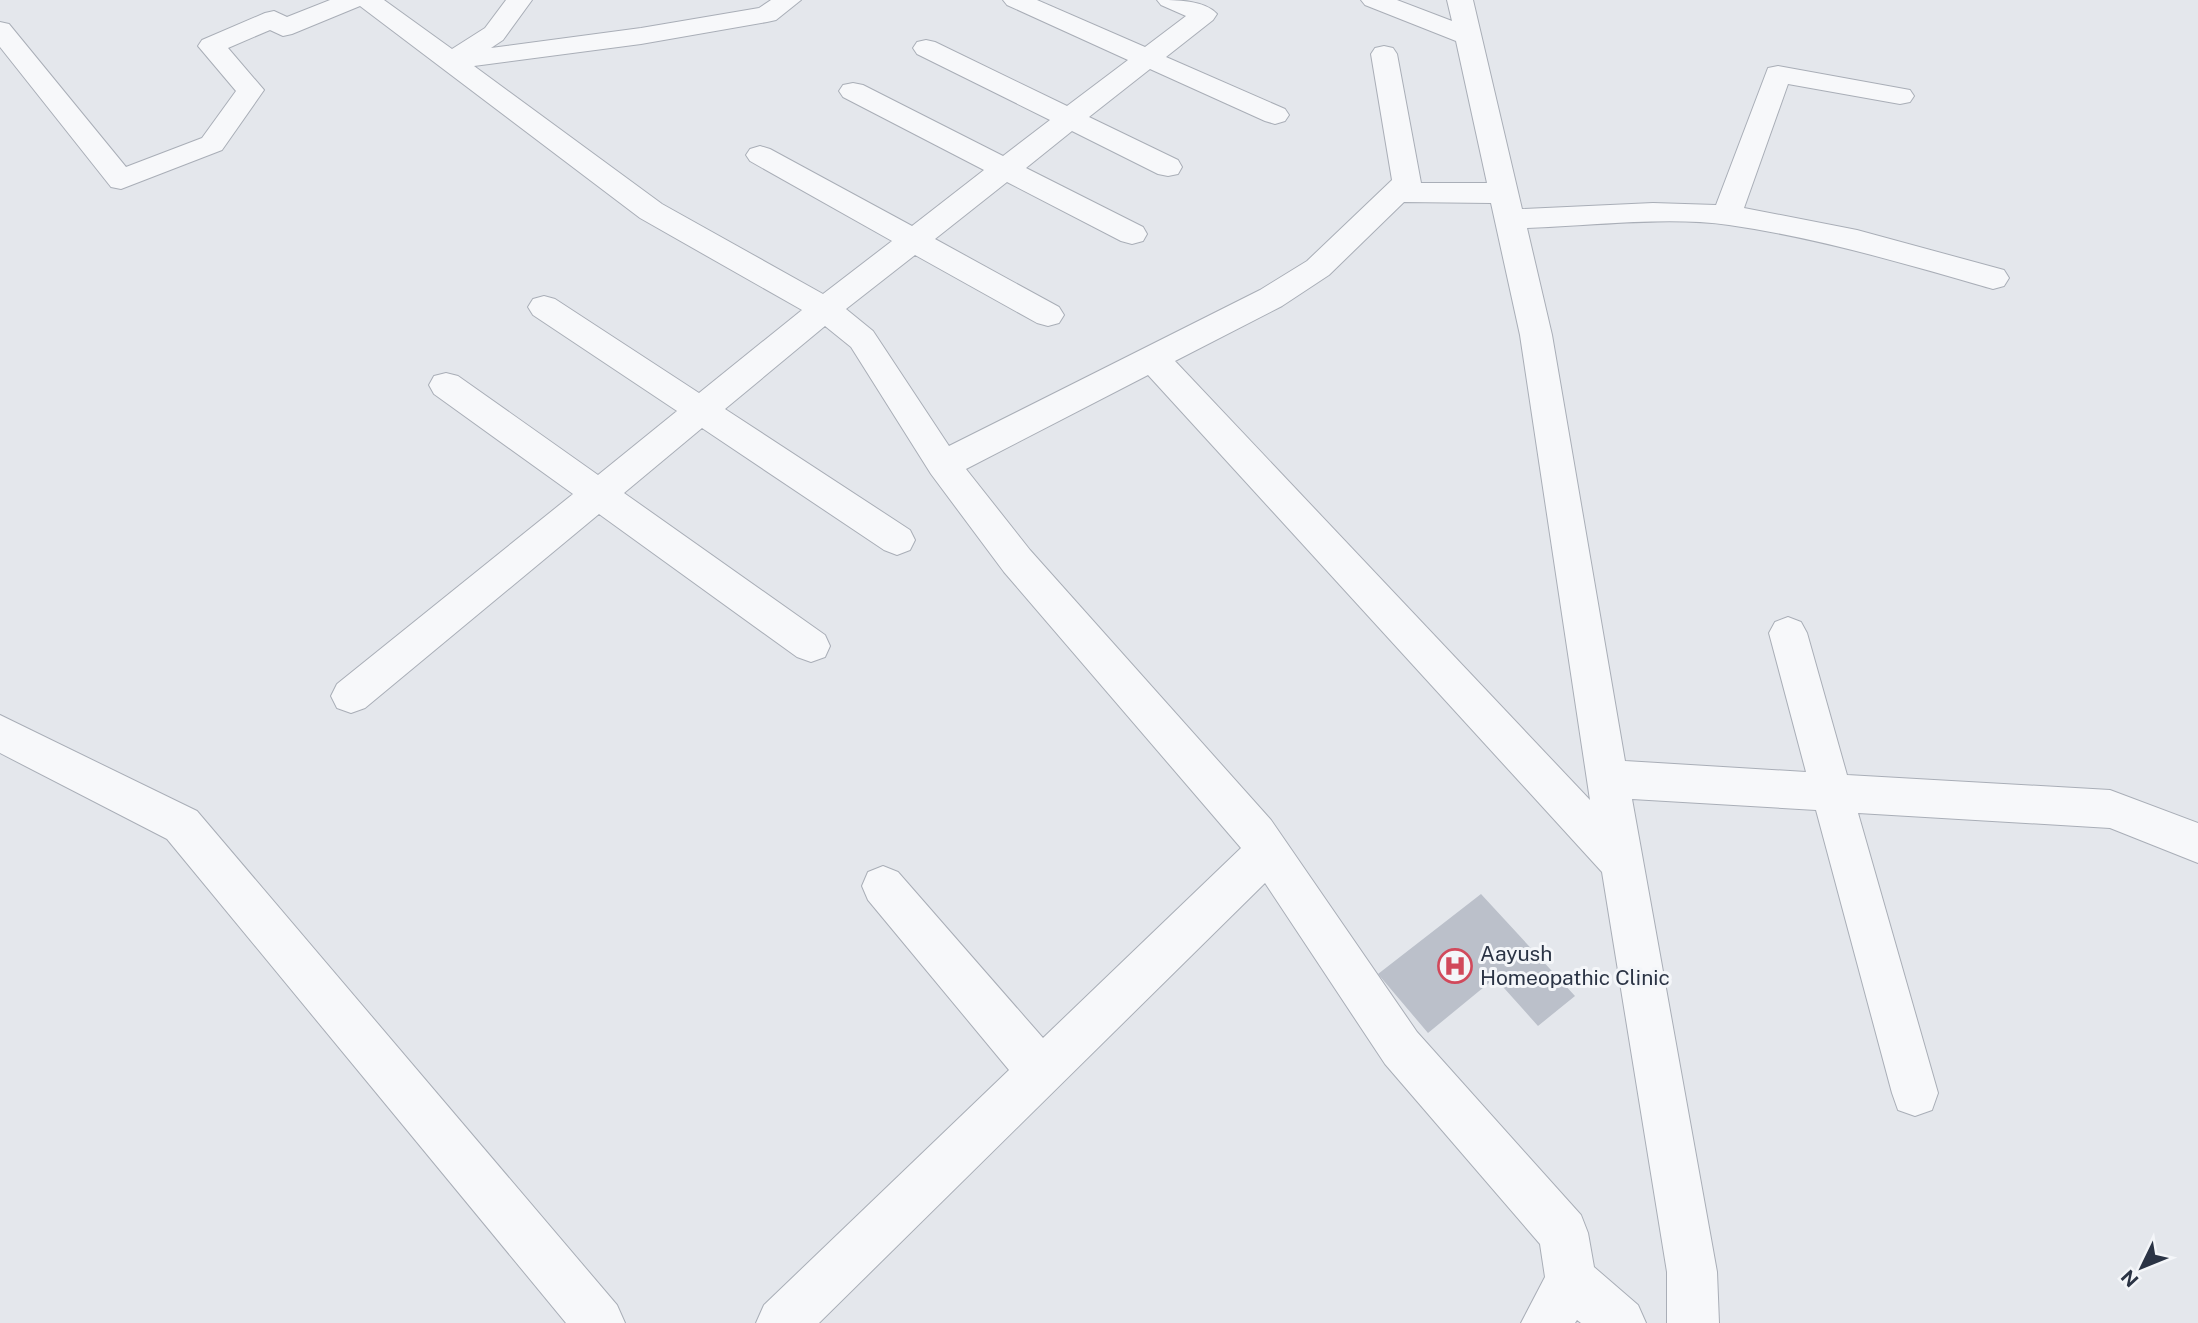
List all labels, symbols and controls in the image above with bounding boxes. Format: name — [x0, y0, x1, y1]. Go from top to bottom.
place label: Aayush Homeopathic Clinic — [1480, 941, 1670, 990]
hospital icon: Aayush Homeopathic Clinic — [1436, 947, 1474, 985]
north arrow — [2107, 1232, 2177, 1302]
text: N — [2116, 1266, 2143, 1292]

